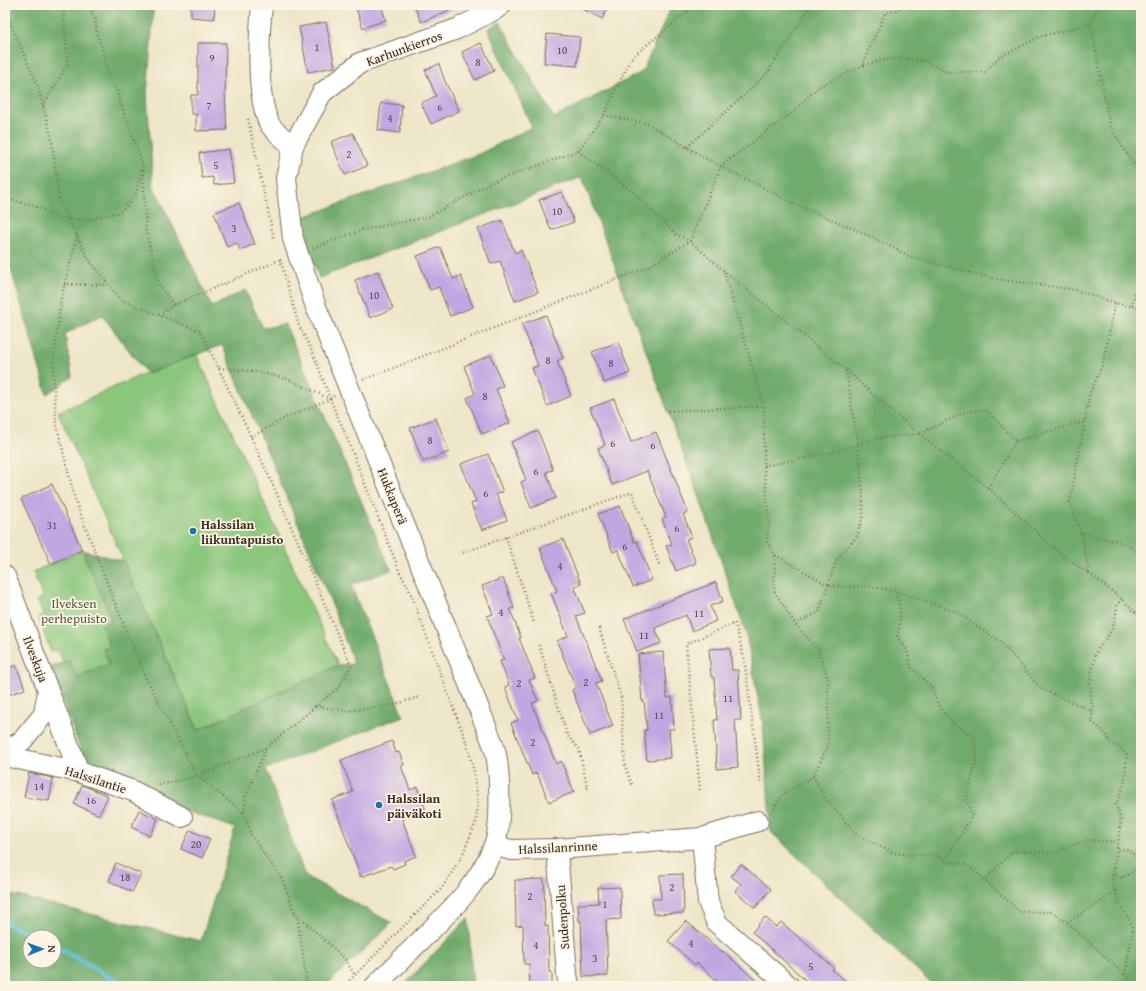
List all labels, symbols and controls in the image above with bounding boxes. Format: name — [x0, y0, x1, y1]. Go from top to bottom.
street label: Karhunkierros — [364, 26, 445, 71]
house number: 1 — [314, 39, 320, 55]
house number: 10 — [557, 42, 567, 58]
house number: 9 — [209, 50, 215, 66]
house number: 8 — [475, 54, 481, 70]
house number: 7 — [206, 97, 212, 113]
house number: 6 — [437, 99, 443, 115]
house number: 4 — [387, 110, 393, 126]
house number: 2 — [346, 146, 352, 162]
house number: 5 — [213, 157, 219, 173]
house number: 10 — [552, 203, 562, 219]
house number: 3 — [231, 220, 237, 236]
house number: 10 — [369, 287, 379, 303]
house number: 8 — [545, 352, 551, 368]
house number: 8 — [608, 355, 614, 371]
house number: 8 — [482, 388, 488, 404]
house number: 8 — [427, 432, 433, 448]
house number: 6 — [610, 435, 616, 451]
house number: 6 — [650, 437, 656, 453]
house number: 6 — [533, 463, 539, 479]
street label: Hukkaperä — [373, 465, 413, 528]
house number: 6 — [483, 485, 489, 501]
place label: Halssilan liikuntapuisto — [201, 515, 284, 549]
house number: 31 — [47, 517, 57, 533]
house number: 6 — [674, 520, 680, 536]
marker: Halssilan liikuntapuisto — [188, 526, 198, 536]
house number: 6 — [622, 538, 628, 554]
house number: 4 — [557, 558, 563, 574]
park label: Ilveksen perhepuisto — [41, 594, 107, 628]
house number: 4 — [498, 604, 504, 620]
house number: 11 — [694, 605, 704, 621]
house number: 11 — [639, 627, 649, 643]
street label: Ilveskuja — [18, 633, 53, 686]
house number: 2 — [583, 674, 589, 690]
house number: 2 — [516, 675, 522, 691]
house number: 11 — [723, 690, 733, 706]
house number: 11 — [654, 707, 664, 723]
house number: 2 — [530, 734, 536, 750]
street label: Halssilantie — [63, 761, 129, 798]
house number: 14 — [34, 778, 44, 794]
place label: Halssilan päiväkoti — [387, 789, 441, 823]
house number: 16 — [86, 792, 96, 808]
marker: Halssilan päiväkoti — [374, 800, 384, 810]
house number: 20 — [191, 836, 201, 852]
street label: Halssilanrinne — [518, 836, 598, 859]
house number: 18 — [120, 869, 130, 885]
house number: 2 — [669, 879, 675, 895]
street label: Sudenpolku — [551, 884, 574, 950]
house number: 2 — [527, 888, 533, 904]
house number: 1 — [602, 896, 608, 912]
north arrow — [22, 929, 62, 969]
house number: 4 — [688, 935, 694, 951]
house number: 4 — [533, 937, 539, 953]
text: N — [44, 945, 60, 953]
house number: 3 — [592, 950, 598, 966]
house number: 5 — [808, 958, 814, 974]

